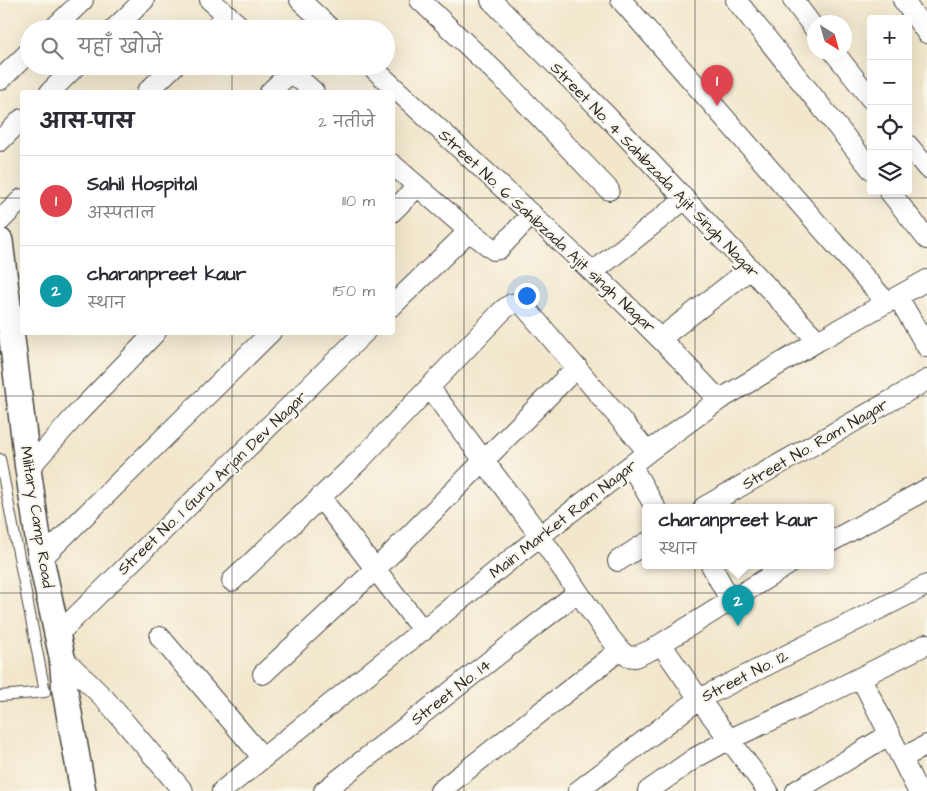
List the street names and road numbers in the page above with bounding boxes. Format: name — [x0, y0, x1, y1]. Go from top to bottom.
street label: Street No. 4 Sahibzada Ajit Singh Nagar — [545, 57, 765, 284]
street label: Street No. 6 Sahibzada Ajit singh Nagar — [433, 124, 660, 339]
street label: Street No. 1 Guru Arjan Dev Nagar — [112, 386, 313, 581]
street label: Street No. Ram Nagar — [738, 393, 893, 496]
street label: Military Camp Road — [14, 445, 59, 590]
street label: Main Market Ram Nagar — [485, 454, 642, 584]
street label: Street No. 12 — [698, 645, 792, 707]
street label: Street No. 14 — [406, 654, 496, 730]

